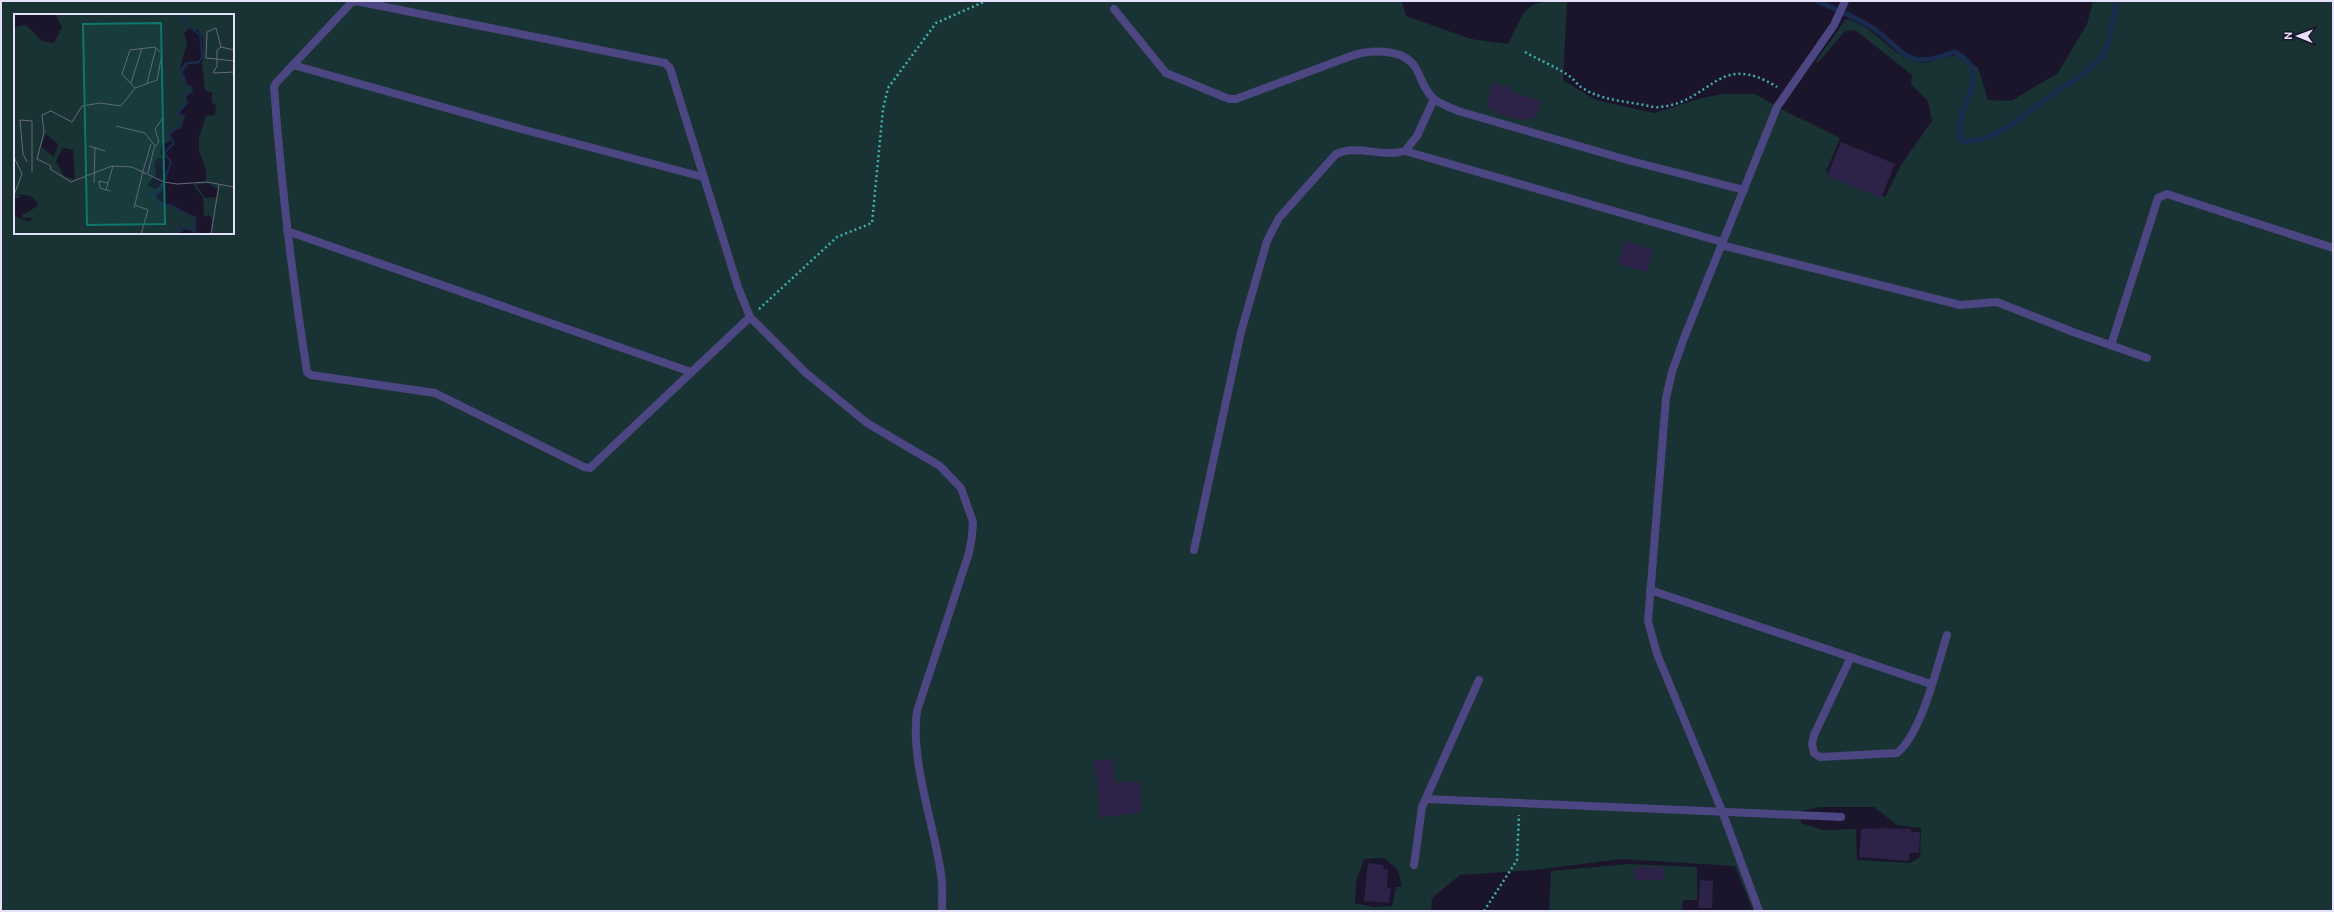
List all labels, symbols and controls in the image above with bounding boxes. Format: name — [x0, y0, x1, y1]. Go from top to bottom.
inset map — [14, 14, 234, 234]
north arrow — [2278, 16, 2318, 56]
text: N — [2282, 32, 2294, 40]

